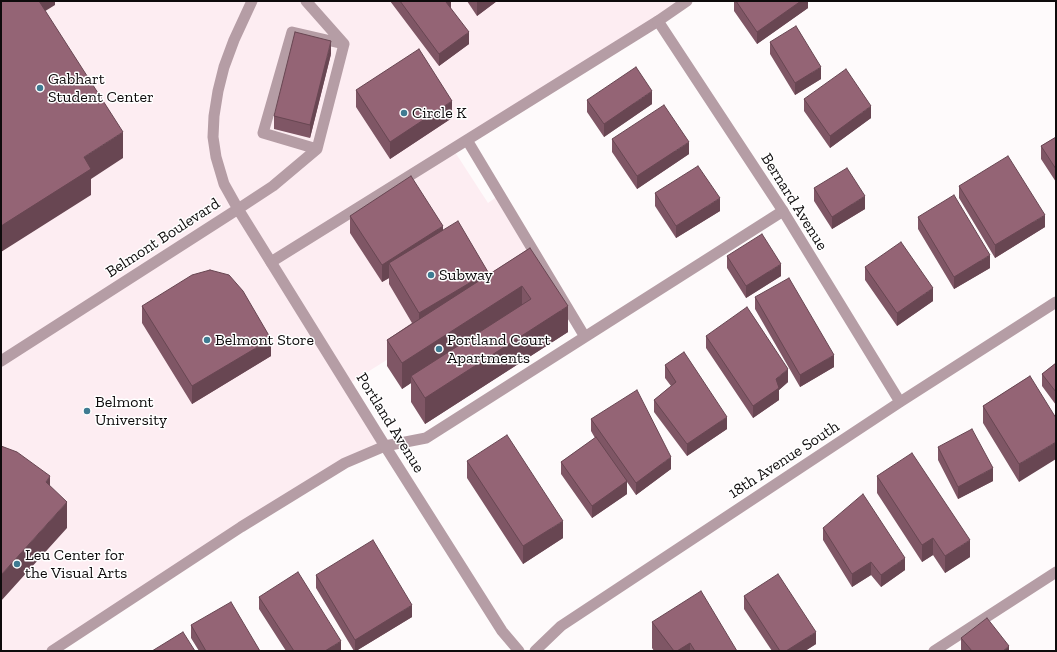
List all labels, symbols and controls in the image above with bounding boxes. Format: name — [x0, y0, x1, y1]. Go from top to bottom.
place label: Gabhart Student Center — [48, 69, 154, 107]
marker: Gabhart Student Center — [35, 83, 45, 93]
place label: Circle K — [412, 103, 467, 123]
marker: Circle K — [399, 108, 409, 118]
street label: Bernard Avenue — [757, 150, 831, 254]
street label: Belmont Boulevard — [102, 194, 224, 282]
place label: Subway — [439, 265, 493, 285]
marker: Subway — [426, 270, 436, 280]
place label: Belmont Store — [215, 330, 314, 350]
place label: Portland Court Apartments — [447, 330, 550, 368]
marker: Belmont Store — [202, 335, 212, 345]
marker: Portland Court Apartments — [434, 344, 444, 354]
street label: Portland Avenue — [352, 370, 428, 476]
place label: Belmont University — [95, 392, 167, 430]
marker: Belmont University — [82, 406, 92, 416]
street label: 18th Avenue South — [725, 417, 843, 503]
place label: Leu Center for the Visual Arts — [25, 545, 127, 583]
marker: Leu Center for the Visual Arts — [12, 559, 22, 569]

